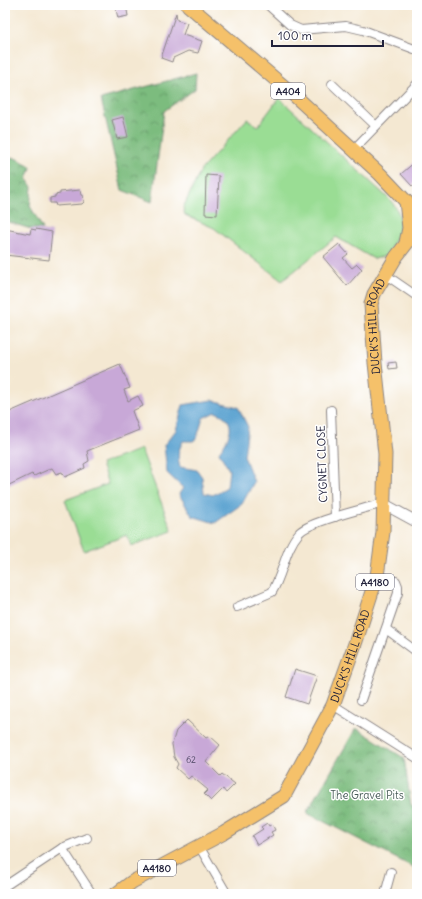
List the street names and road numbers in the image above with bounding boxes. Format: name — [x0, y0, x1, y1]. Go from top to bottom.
road number: A404 — [271, 83, 305, 99]
street label: DUCK'S HILL ROAD — [363, 276, 389, 375]
street label: CYGNET CLOSE — [314, 425, 330, 503]
road number: A4180 — [356, 574, 394, 590]
street label: DUCK'S HILL ROAD — [327, 607, 373, 705]
road number: A4180 — [138, 860, 176, 876]

